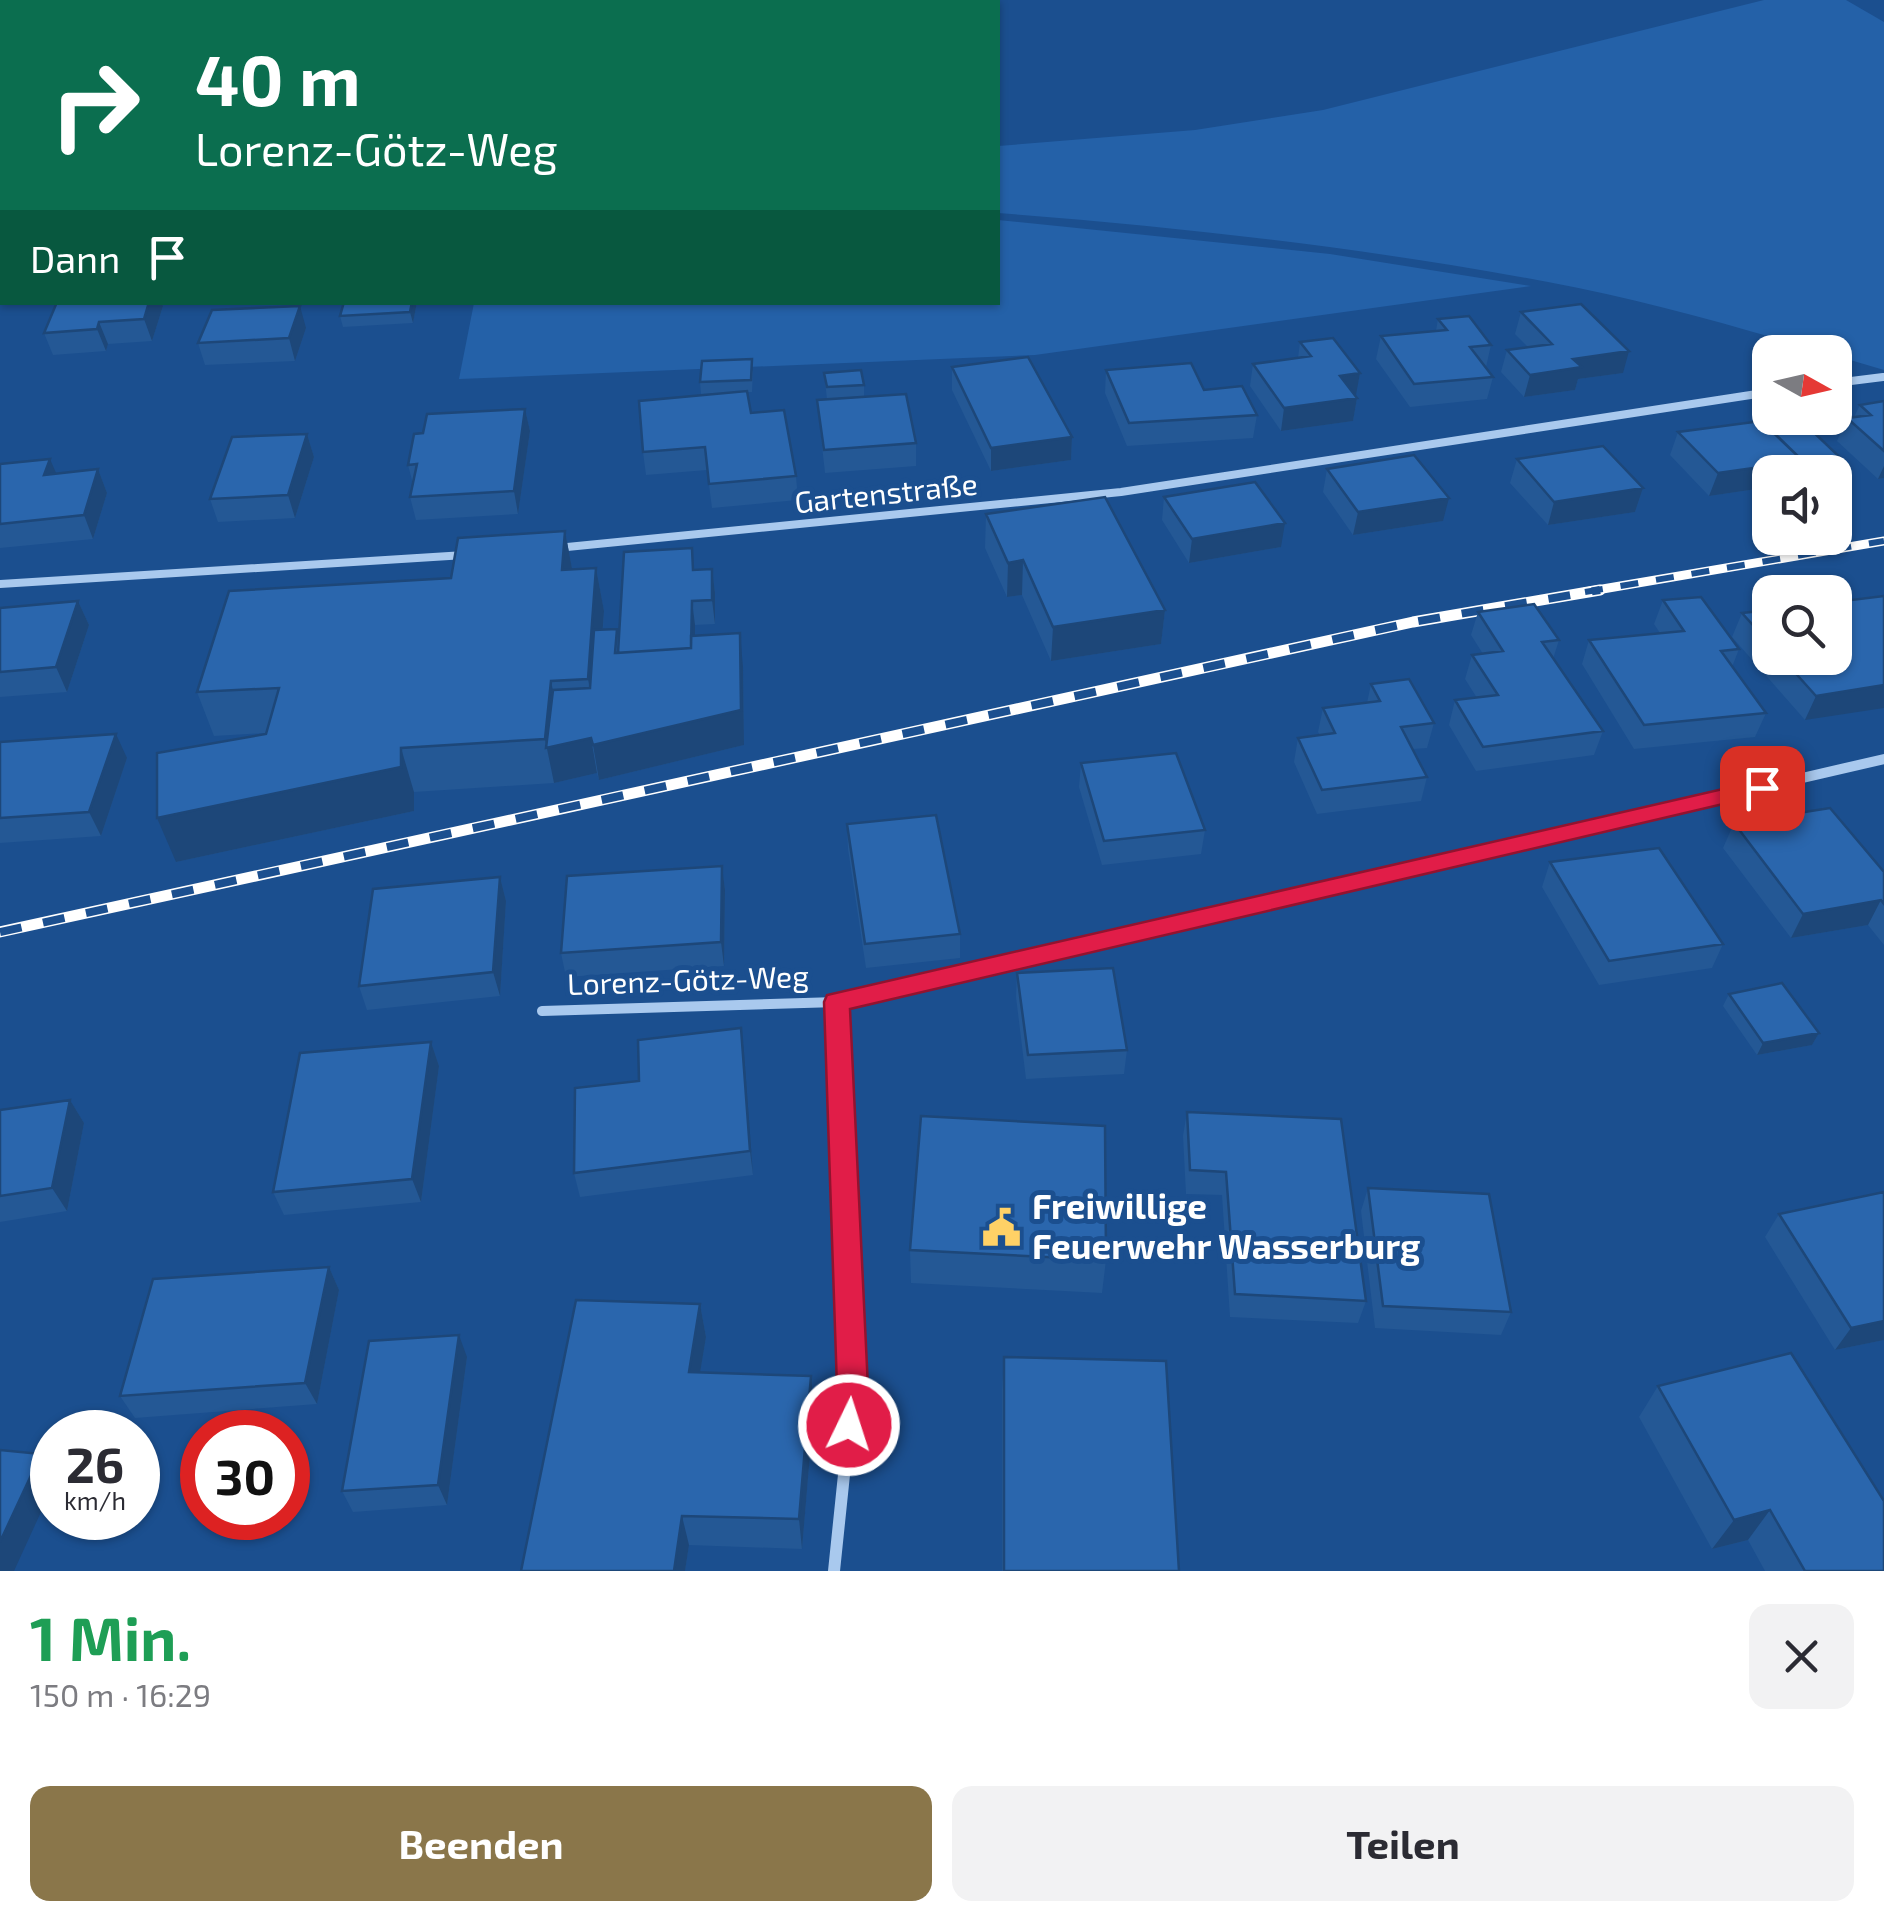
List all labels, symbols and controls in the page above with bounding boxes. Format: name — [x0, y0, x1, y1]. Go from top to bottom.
text: 40 m — [195, 36, 361, 120]
icon: right — [30, 40, 160, 170]
text: Lorenz-Götz-Weg — [195, 121, 558, 175]
icon: arrive — [140, 230, 195, 285]
text: Dann — [30, 235, 120, 281]
north arrow — [1752, 335, 1852, 435]
map controls — [1752, 335, 1852, 675]
button: sound — [1752, 455, 1852, 555]
street label: Gartenstraße — [792, 465, 979, 520]
button: search — [1752, 575, 1852, 675]
pin — [1720, 746, 1805, 831]
icon: arrive — [1735, 761, 1790, 816]
street label: Lorenz-Götz-Weg — [567, 957, 810, 1001]
place label: Freiwillige Feuerwehr Wasserburg — [1032, 1184, 1420, 1266]
public building icon: Freiwillige Feuerwehr Wasserburg — [981, 1206, 1023, 1248]
position arrow — [797, 1373, 901, 1477]
speed limit sign: 30 — [180, 1410, 310, 1540]
text: 26 — [66, 1433, 124, 1493]
text: km/h — [64, 1485, 126, 1515]
text: 1 Min. — [30, 1601, 191, 1673]
button: close — [1749, 1604, 1854, 1709]
text: 150 m · 16:29 — [30, 1675, 211, 1713]
button: Beenden — [30, 1786, 932, 1901]
button: Teilen — [952, 1786, 1854, 1901]

